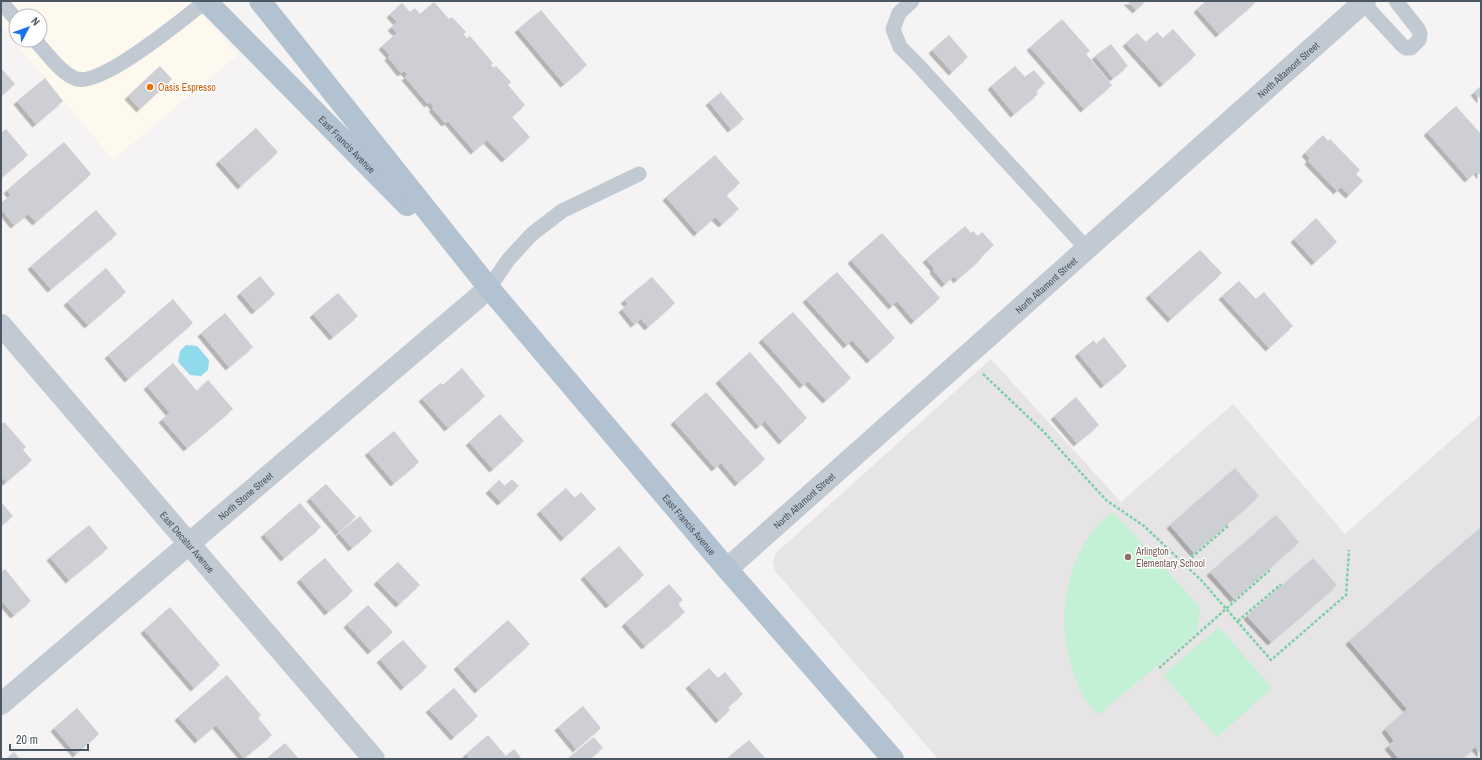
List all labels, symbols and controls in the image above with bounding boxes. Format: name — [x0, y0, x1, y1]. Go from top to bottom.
north arrow — [8, 8, 48, 48]
text: N — [28, 14, 43, 28]
street label: North Altamont Street — [1254, 38, 1322, 101]
place label: Oasis Espresso — [158, 81, 216, 94]
marker: Oasis Espresso — [145, 82, 155, 92]
street label: East Francis Avenue — [316, 113, 379, 176]
street label: North Altamont Street — [1012, 254, 1080, 316]
street label: North Stone Street — [215, 468, 276, 523]
street label: North Altamont Street — [770, 469, 838, 531]
street label: East Francis Avenue — [660, 491, 719, 558]
street label: East Decatur Avenue — [157, 508, 218, 576]
place label: Arlington Elementary School — [1135, 545, 1205, 570]
marker: Arlington Elementary School — [1123, 552, 1133, 562]
scale bar — [10, 726, 88, 752]
text: 20 m — [16, 732, 38, 748]

